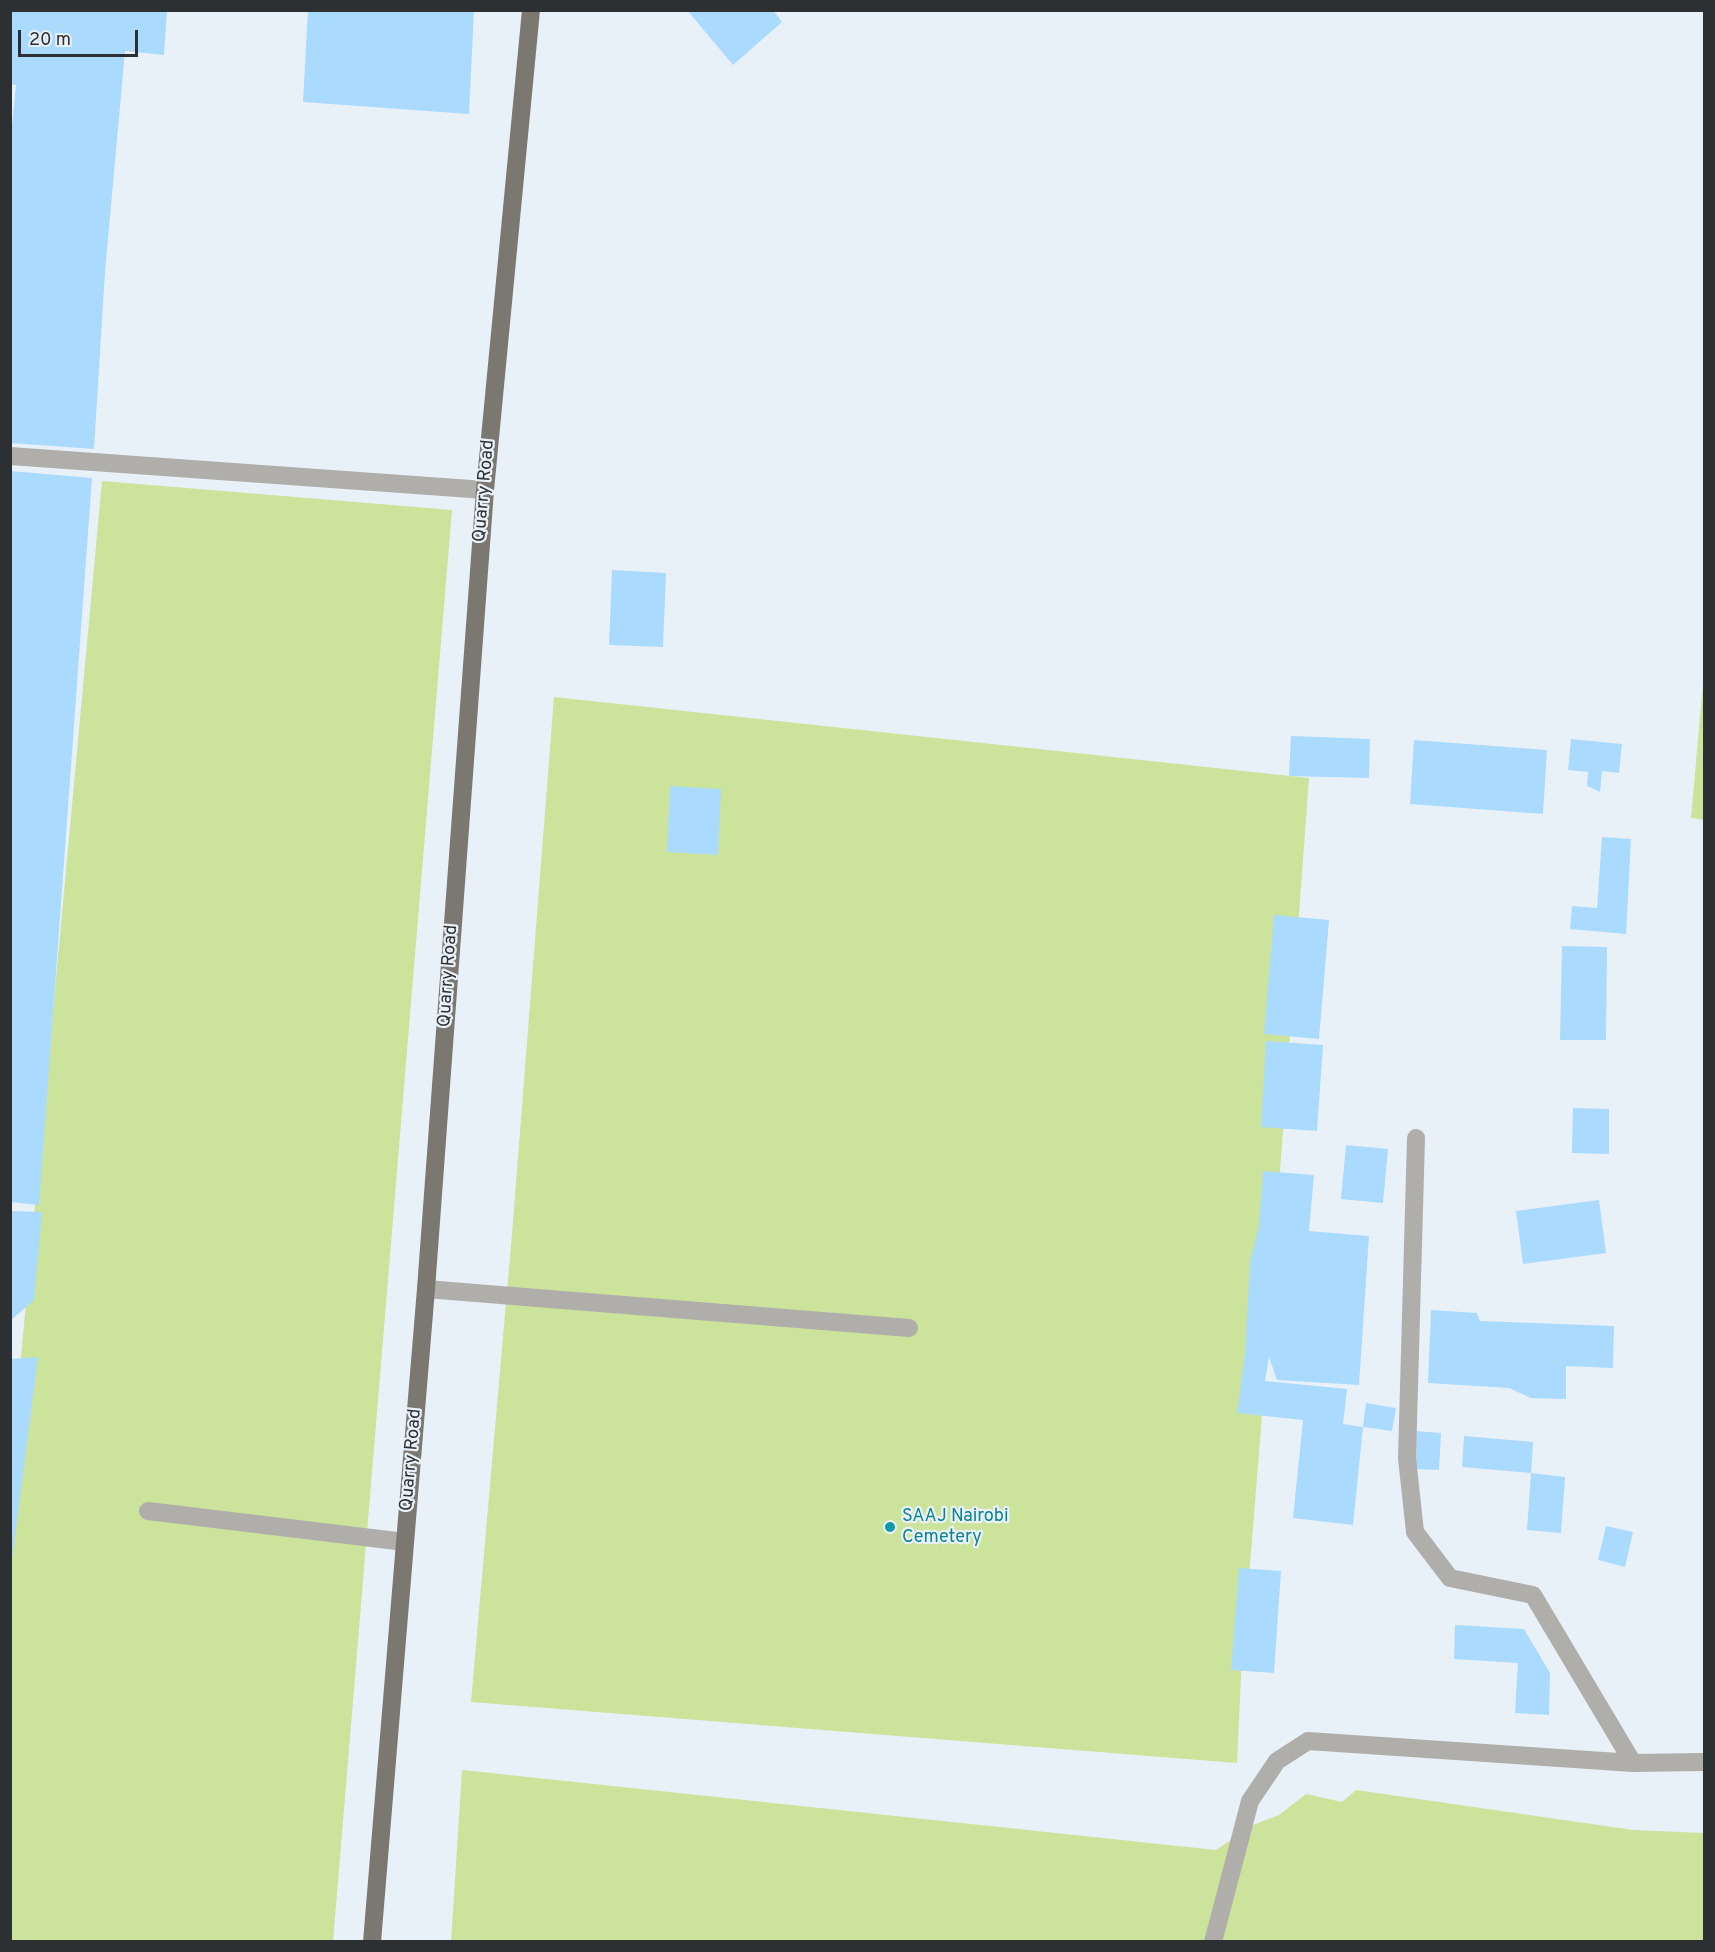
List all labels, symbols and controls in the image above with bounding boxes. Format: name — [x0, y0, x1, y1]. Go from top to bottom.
scale bar — [21, 18, 141, 56]
text: 20 m — [29, 29, 71, 52]
street label: Quarry Road — [470, 439, 500, 543]
street label: Quarry Road — [435, 924, 463, 1028]
street label: Quarry Road — [397, 1408, 427, 1512]
place label: SAAJ Nairobi Cemetery — [902, 1506, 1009, 1549]
marker: SAAJ Nairobi Cemetery — [883, 1520, 897, 1534]

